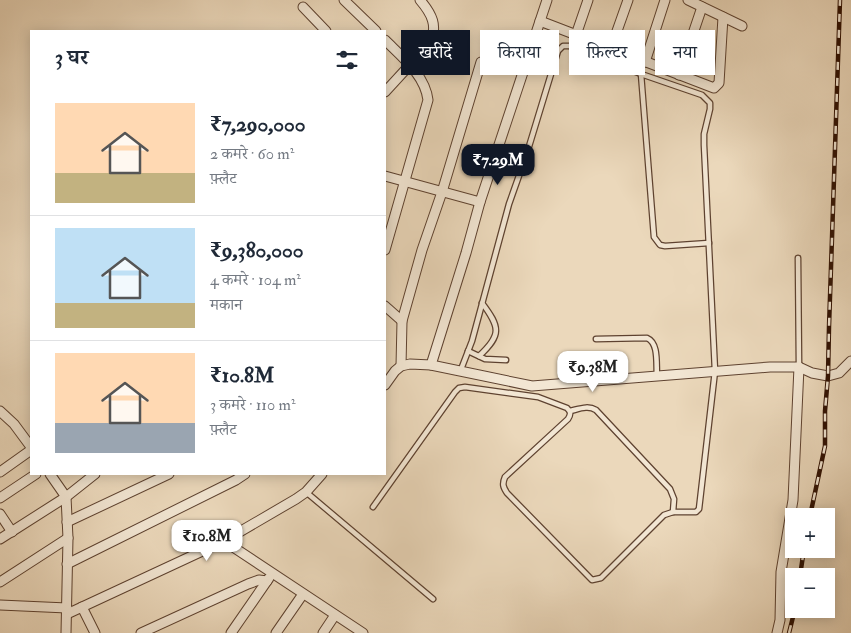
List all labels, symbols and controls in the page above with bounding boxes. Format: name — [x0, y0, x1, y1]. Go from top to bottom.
chip: खरीदें — [401, 30, 470, 75]
chip: किराया — [480, 30, 559, 75]
chip: फ़िल्टर — [569, 30, 645, 75]
chip: नया — [655, 30, 715, 75]
text: 3 घर — [55, 44, 88, 71]
icon: filters — [333, 46, 361, 74]
text: ₹7,290,000 — [210, 111, 306, 138]
icon: home — [95, 123, 155, 183]
text: 2 कमरे · 60 m² — [210, 144, 294, 164]
pin: ₹7.29M — [457, 144, 539, 186]
text: ₹7.29M — [473, 150, 523, 170]
text: फ़्लैट — [210, 169, 237, 189]
text: ₹9,380,000 — [210, 237, 304, 264]
icon: home — [95, 248, 155, 308]
text: 4 कमरे · 104 m² — [210, 270, 301, 290]
text: मकान — [210, 295, 242, 315]
pin: ₹9.38M — [552, 350, 634, 393]
text: ₹9.38M — [568, 357, 618, 377]
text: ₹10.8M — [210, 362, 274, 389]
icon: home — [95, 373, 155, 433]
text: 3 कमरे · 110 m² — [210, 395, 295, 415]
text: फ़्लैट — [210, 420, 237, 440]
map controls — [785, 508, 835, 618]
button: + — [785, 508, 835, 558]
pin: ₹10.8M — [166, 520, 248, 562]
text: ₹10.8M — [183, 526, 231, 546]
button: − — [785, 568, 835, 618]

